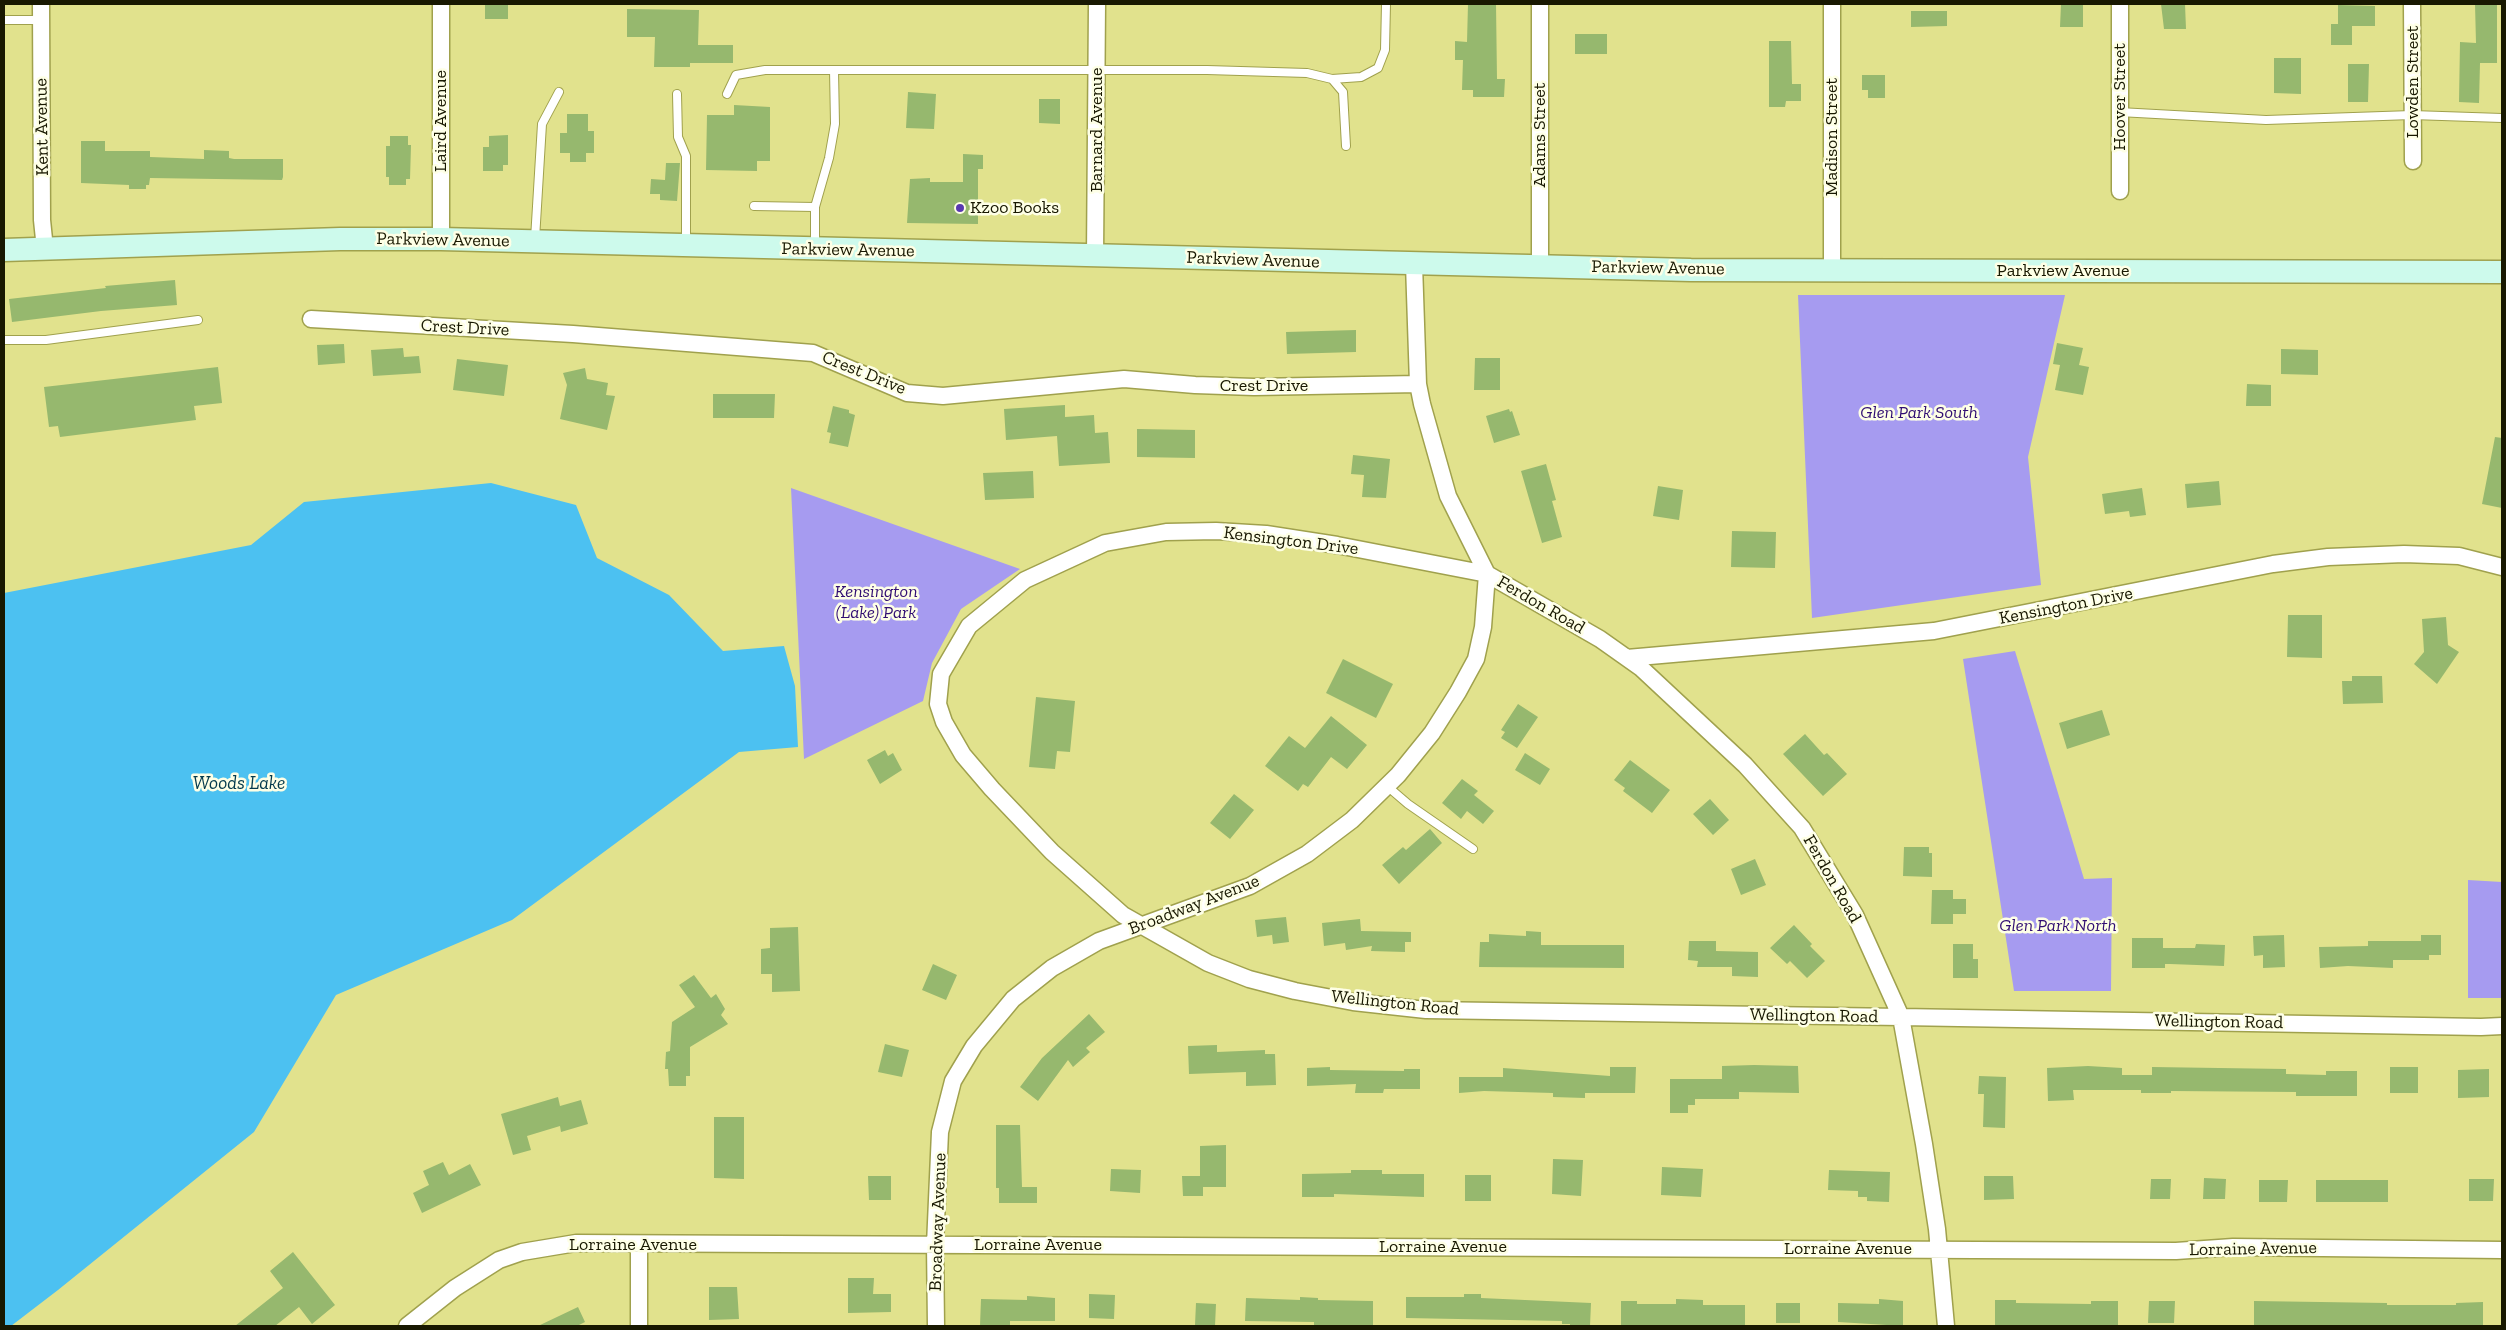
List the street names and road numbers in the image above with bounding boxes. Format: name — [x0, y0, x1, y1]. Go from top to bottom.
street label: Lowden Street — [2402, 26, 2424, 138]
street label: Hoover Street — [2109, 43, 2131, 151]
street label: Barnard Avenue — [1086, 68, 1108, 192]
street label: Laird Avenue — [430, 70, 452, 172]
street label: Kent Avenue — [30, 78, 54, 176]
street label: Madison Street — [1821, 78, 1843, 196]
street label: Adams Street — [1529, 83, 1551, 187]
street label: Parkview Avenue — [376, 228, 510, 252]
street label: Parkview Avenue — [781, 238, 915, 262]
street label: Parkview Avenue — [1186, 247, 1320, 273]
street label: Parkview Avenue — [1591, 256, 1725, 280]
street label: Parkview Avenue — [1996, 260, 2130, 282]
street label: Crest Drive — [420, 315, 510, 341]
street label: Crest Drive — [819, 346, 909, 400]
street label: Crest Drive — [1220, 375, 1308, 397]
street label: Kensington Drive — [1222, 522, 1360, 560]
street label: Ferdon Road — [1493, 571, 1589, 639]
street label: Kensington Drive — [1997, 582, 2135, 630]
street label: Ferdon Road — [1798, 831, 1866, 927]
street label: Broadway Avenue — [1125, 870, 1263, 940]
street label: Wellington Road — [1330, 986, 1460, 1020]
street label: Wellington Road — [1750, 1004, 1878, 1028]
street label: Wellington Road — [2155, 1010, 2283, 1034]
street label: Broadway Avenue — [925, 1152, 951, 1292]
street label: Lorraine Avenue — [569, 1234, 697, 1256]
street label: Lorraine Avenue — [974, 1234, 1102, 1256]
street label: Lorraine Avenue — [1379, 1236, 1507, 1258]
street label: Lorraine Avenue — [2189, 1237, 2317, 1261]
street label: Lorraine Avenue — [1784, 1238, 1912, 1260]

